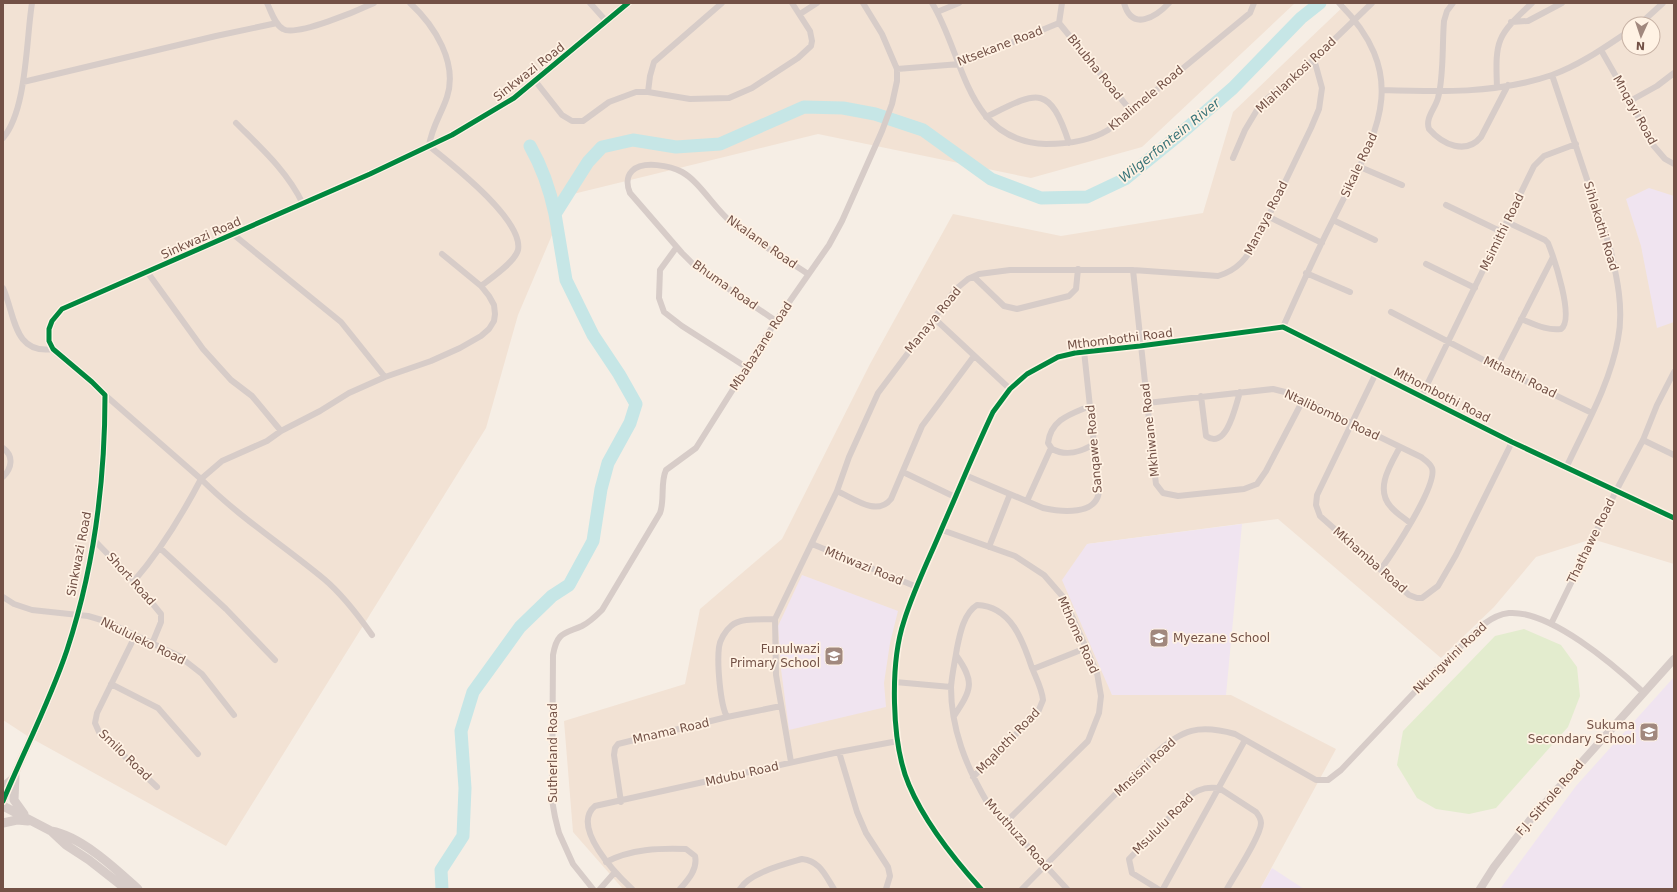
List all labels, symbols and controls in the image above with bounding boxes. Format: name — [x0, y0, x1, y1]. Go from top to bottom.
north arrow — [1621, 16, 1661, 56]
street label: Ntsekane Road — [955, 23, 1045, 69]
street label: Bhubha Road — [1064, 32, 1126, 102]
street label: Mlahlankosi Road — [1253, 34, 1339, 116]
text: N — [1636, 39, 1645, 52]
street label: Sinkwazi Road — [491, 40, 567, 104]
street label: Khalimele Road — [1106, 63, 1186, 133]
street label: Mnqayi Road — [1610, 73, 1660, 147]
water label: Wilgerfontein River — [1116, 94, 1224, 186]
street label: Sikale Road — [1338, 130, 1380, 200]
street label: Manaya Road — [1241, 179, 1291, 257]
street label: Sihlakothi Road — [1581, 180, 1621, 272]
street label: Msimithi Road — [1477, 191, 1527, 273]
street label: Nkalane Road — [724, 213, 800, 271]
street label: Sinkwazi Road — [159, 214, 243, 262]
street label: Bhuma Road — [690, 257, 760, 313]
street label: Manaya Road — [902, 284, 964, 356]
street label: Mbabazane Road — [727, 299, 795, 393]
street label: Mthombothi Road — [1066, 326, 1174, 352]
street label: Mthathi Road — [1481, 353, 1559, 401]
street label: Mthombothi Road — [1391, 365, 1493, 425]
street label: Mkhiwane Road — [1138, 382, 1162, 478]
street label: Ntalibombo Road — [1282, 387, 1382, 443]
street label: Sanqawe Road — [1083, 404, 1105, 494]
street label: Thathawe Road — [1564, 496, 1618, 587]
street label: Sinkwazi Road — [64, 510, 94, 598]
street label: Mkhamba Road — [1330, 524, 1410, 596]
street label: Mthwazi Road — [823, 544, 905, 588]
street label: Short Road — [104, 550, 158, 608]
street label: Mthome Road — [1055, 594, 1101, 676]
street label: Nkululeko Road — [98, 614, 188, 668]
street label: Nkungwini Road — [1410, 619, 1490, 697]
school or university icon: Myezane School — [1148, 627, 1170, 649]
place label: Myezane School — [1173, 631, 1270, 645]
place label: Funulwazi Primary School — [730, 642, 820, 670]
school or university icon: Funulwazi Primary School — [823, 645, 845, 667]
street label: Sutherland Road — [546, 703, 560, 803]
street label: Mqalothi Road — [973, 705, 1043, 777]
street label: Mnama Road — [631, 715, 711, 747]
place label: Sukuma Secondary School — [1528, 718, 1635, 746]
school or university icon: Sukuma Secondary School — [1638, 721, 1660, 743]
street label: Smilo Road — [96, 727, 154, 783]
street label: Mnsisni Road — [1111, 735, 1179, 799]
street label: F.J. Sithole Road — [1513, 757, 1587, 839]
street label: Mdubu Road — [704, 759, 780, 789]
street label: Msululu Road — [1130, 791, 1196, 857]
street label: Mvuthuza Road — [982, 796, 1054, 874]

